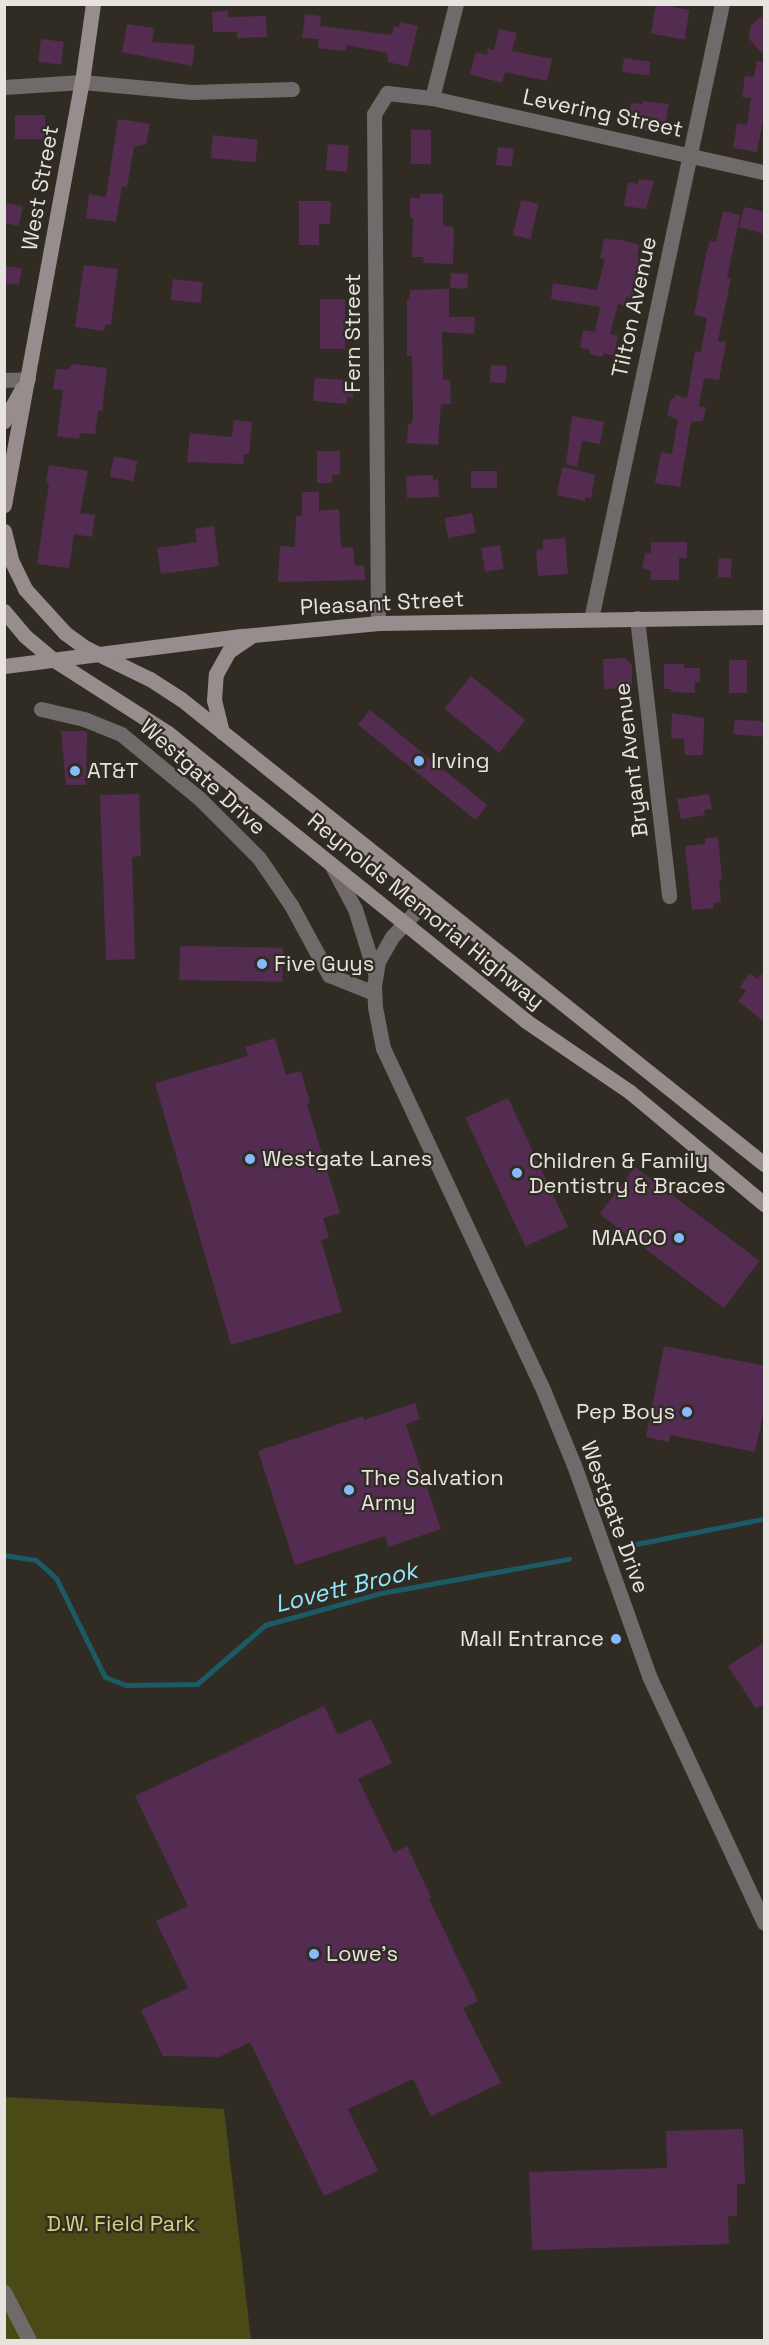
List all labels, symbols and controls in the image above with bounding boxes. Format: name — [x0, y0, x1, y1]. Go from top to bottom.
street label: Levering Street — [520, 83, 686, 143]
street label: West Street — [16, 124, 64, 252]
street label: Tilton Avenue — [606, 234, 662, 380]
street label: Fern Street — [340, 273, 366, 393]
street label: Pleasant Street — [299, 586, 465, 620]
street label: Bryant Avenue — [608, 681, 654, 839]
street label: Westgate Drive — [135, 714, 271, 840]
place label: Irving — [431, 748, 490, 774]
marker: Irving — [412, 754, 426, 768]
place label: AT&T — [87, 758, 138, 784]
marker: AT&T — [68, 764, 82, 778]
street label: Reynolds Memorial Highway — [302, 807, 550, 1015]
place label: Five Guys — [274, 951, 374, 977]
marker: Five Guys — [255, 957, 269, 971]
place label: Westgate Lanes — [262, 1146, 432, 1172]
place label: Children & Family Dentistry & Braces — [529, 1147, 726, 1198]
marker: Westgate Lanes — [243, 1152, 257, 1166]
marker: Children & Family Dentistry & Braces — [510, 1166, 524, 1180]
place label: MAACO — [592, 1225, 667, 1251]
marker: MAACO — [672, 1231, 686, 1245]
place label: Pep Boys — [576, 1399, 675, 1425]
marker: Pep Boys — [680, 1405, 694, 1419]
street label: Westgate Drive — [575, 1437, 655, 1597]
place label: The Salvation Army — [361, 1464, 504, 1516]
marker: The Salvation Army — [342, 1483, 356, 1497]
water label: Lovett Brook — [272, 1555, 420, 1619]
place label: Mall Entrance — [460, 1626, 604, 1652]
marker: Mall Entrance — [609, 1632, 623, 1646]
place label: Lowe's — [326, 1941, 398, 1967]
marker: Lowe's — [307, 1947, 321, 1961]
park label: D.W. Field Park — [46, 2211, 196, 2237]

